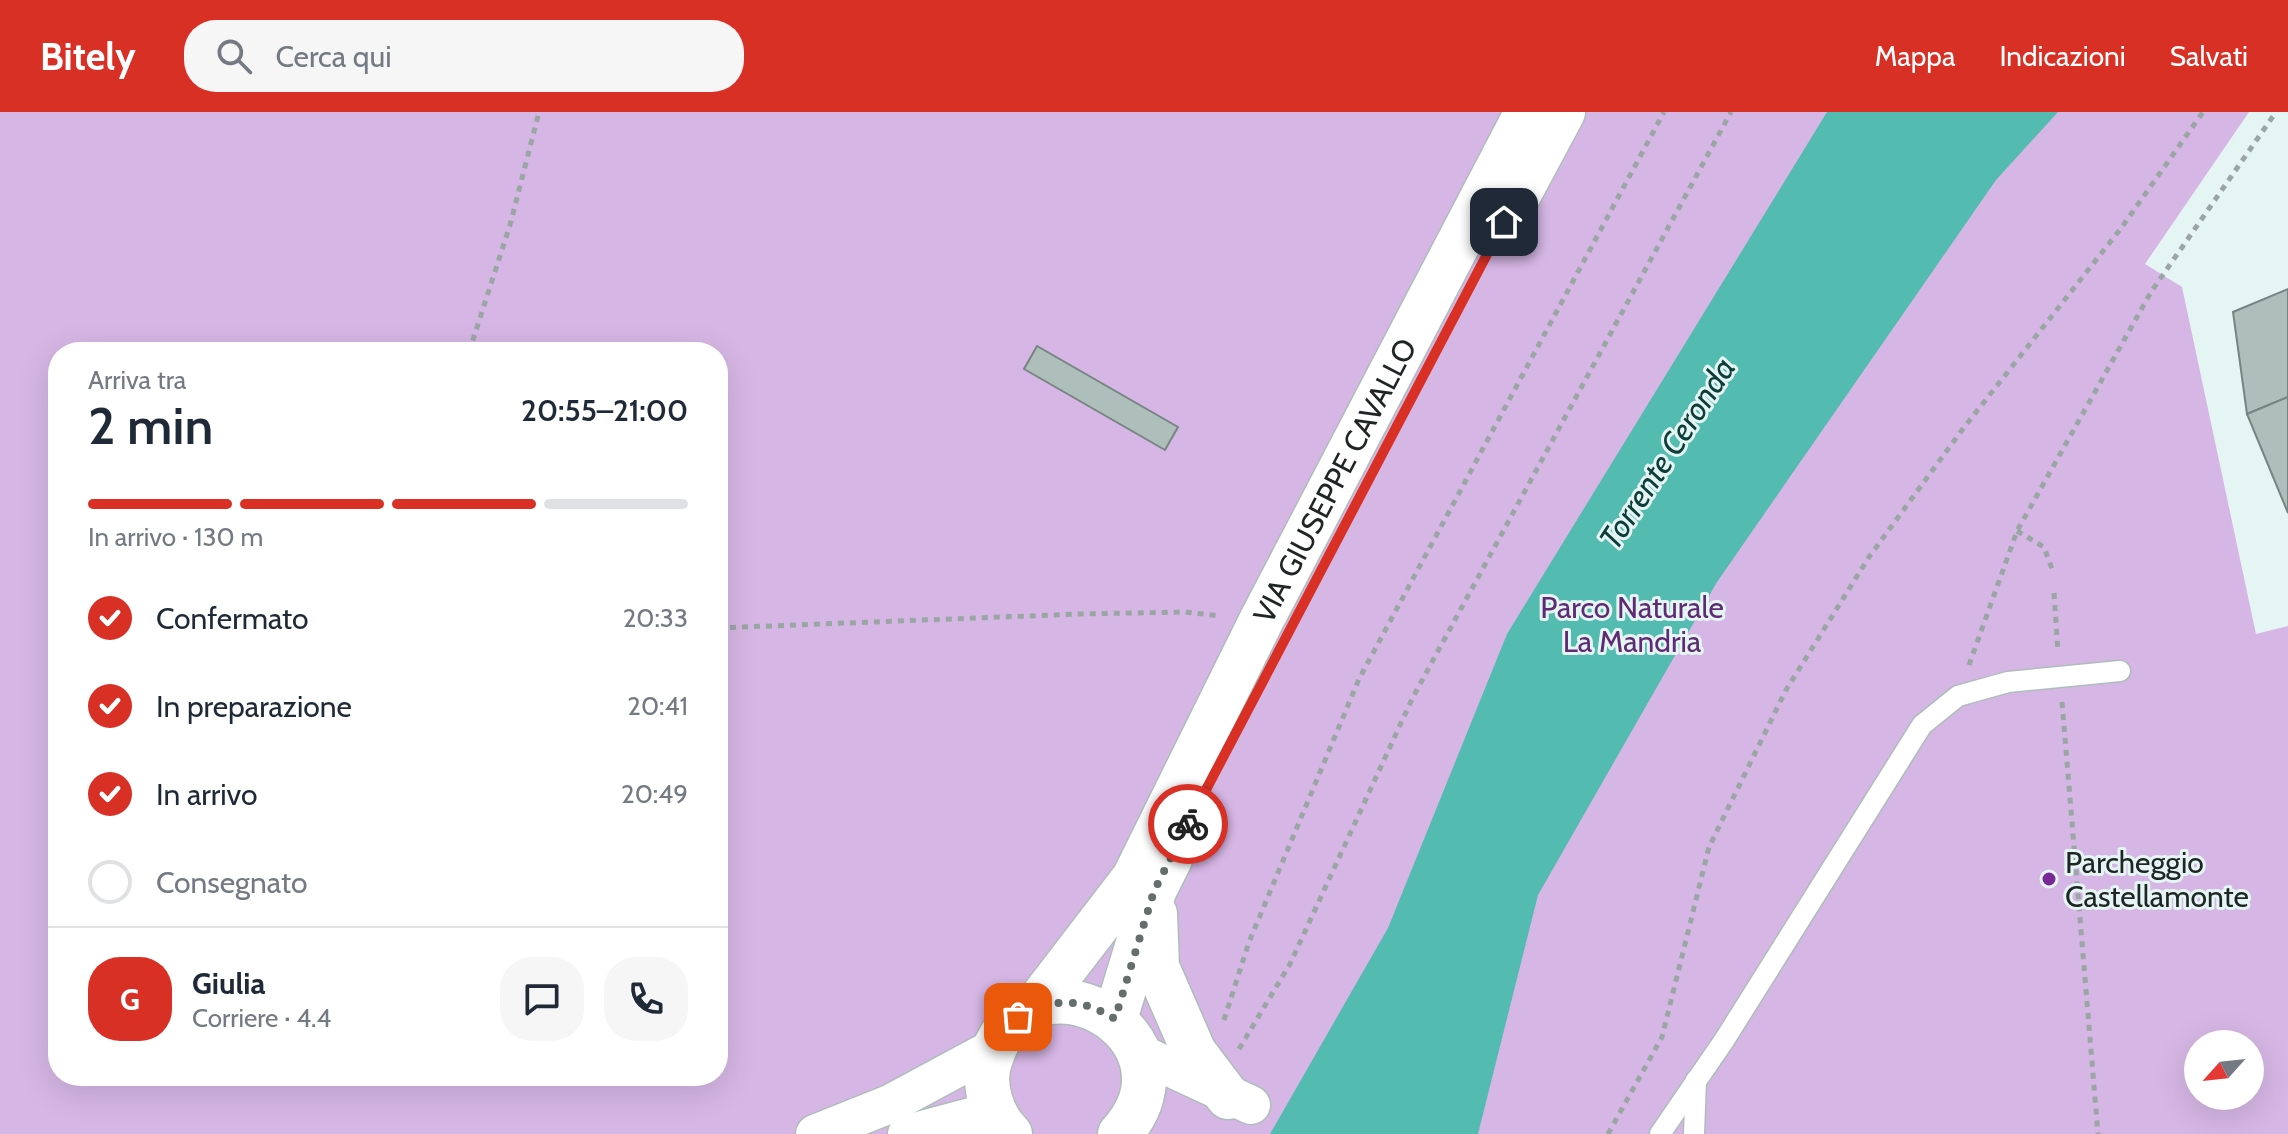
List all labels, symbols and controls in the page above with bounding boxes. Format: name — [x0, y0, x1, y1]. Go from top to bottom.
search box — [184, 20, 744, 92]
text: Bitely — [40, 33, 136, 80]
icon: search — [212, 34, 256, 78]
text: Cerca qui — [276, 38, 392, 75]
text: Mappa — [1875, 39, 1955, 73]
text: Indicazioni — [1999, 39, 2126, 73]
text: Salvati — [2170, 39, 2248, 73]
pin — [1470, 188, 1538, 256]
icon: home — [1482, 200, 1526, 244]
street label: VIA GIUSEPPE CAVALLO — [1245, 332, 1424, 629]
water label: Torrente Ceronda — [1591, 350, 1743, 556]
text: Arriva tra — [88, 364, 186, 396]
text: 20:55–21:00 — [521, 392, 688, 429]
text: 2 min — [88, 394, 213, 457]
text: In arrivo · 130 m — [88, 521, 263, 553]
park label: Parco Naturale La Mandria — [1540, 589, 1724, 660]
icon: check — [88, 596, 132, 640]
text: Confermato — [156, 600, 309, 637]
text: 20:33 — [623, 602, 688, 634]
icon: check — [88, 684, 132, 728]
text: In preparazione — [156, 688, 352, 725]
text: 20:41 — [627, 690, 688, 722]
icon: check — [88, 772, 132, 816]
text: In arrivo — [156, 776, 258, 813]
text: 20:49 — [621, 778, 688, 810]
courier — [1148, 784, 1228, 864]
icon: bike — [1166, 802, 1210, 846]
place label: Parcheggio Castellamonte — [2065, 844, 2249, 915]
text: Consegnato — [156, 864, 307, 901]
marker: Parcheggio Castellamonte — [2040, 870, 2058, 888]
button: chat — [500, 957, 584, 1041]
button: phone — [604, 957, 688, 1041]
text: Giulia — [192, 965, 266, 1002]
text: G — [120, 981, 140, 1018]
pin — [984, 983, 1052, 1051]
icon: bag — [996, 995, 1040, 1039]
text: Corriere · 4.4 — [192, 1002, 331, 1034]
north arrow — [2184, 1030, 2264, 1110]
map controls — [2184, 1030, 2264, 1110]

